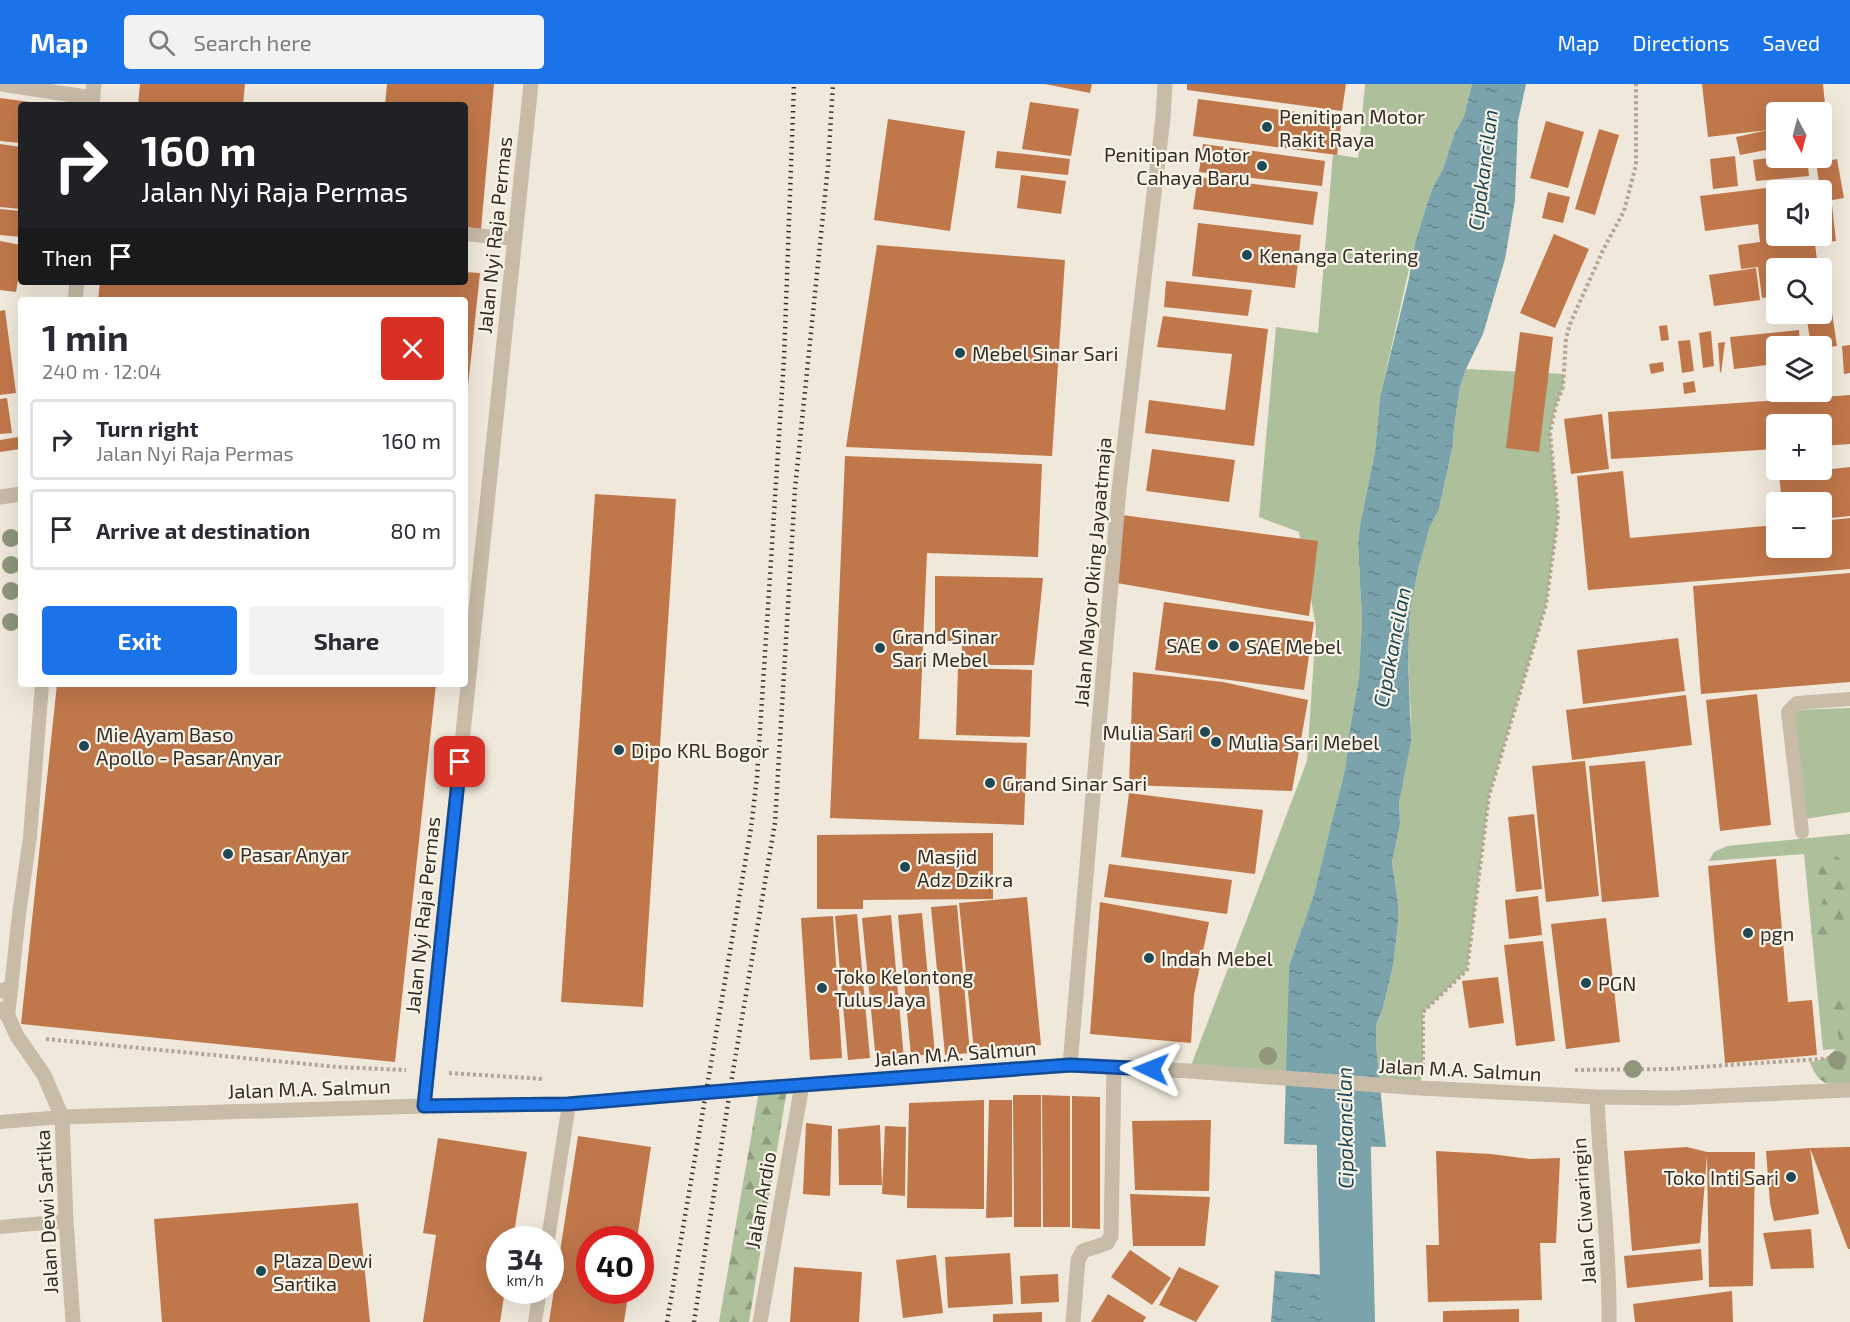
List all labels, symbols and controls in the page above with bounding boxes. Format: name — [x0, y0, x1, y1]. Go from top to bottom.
search box — [124, 15, 544, 69]
text: Map — [30, 25, 88, 59]
icon: search — [145, 26, 178, 59]
text: Search here — [193, 29, 312, 55]
text: Map — [1557, 30, 1600, 55]
text: Directions — [1633, 30, 1729, 55]
text: Saved — [1762, 30, 1820, 55]
north arrow — [1766, 102, 1832, 168]
map controls — [1766, 102, 1832, 558]
place label: Penitipan Motor Rakit Raya — [1279, 104, 1425, 151]
water label: Cipakancilan — [1462, 108, 1502, 232]
marker: Penitipan Motor Rakit Raya — [1260, 120, 1274, 134]
text: 160 m — [141, 124, 257, 174]
icon: right — [42, 126, 120, 204]
street label: Jalan Nyi Raja Permas — [472, 135, 516, 335]
place label: Penitipan Motor Cahaya Baru — [1104, 142, 1250, 189]
marker: Penitipan Motor Cahaya Baru — [1255, 159, 1269, 173]
text: Jalan Nyi Raja Permas — [141, 175, 408, 207]
button: sound — [1766, 180, 1832, 246]
icon: arrive — [104, 240, 137, 273]
place label: Kenanga Catering — [1259, 243, 1419, 267]
text: Then — [42, 244, 92, 270]
marker: Kenanga Catering — [1240, 248, 1254, 262]
button: search — [1766, 258, 1832, 324]
text: 1 min — [42, 315, 129, 358]
button: close — [381, 317, 444, 380]
button: layers — [1766, 336, 1832, 402]
place label: Mebel Sinar Sari — [972, 341, 1118, 365]
marker: Mebel Sinar Sari — [953, 346, 967, 360]
text: 240 m · 12:04 — [42, 359, 162, 383]
button: + — [1766, 414, 1832, 480]
text: Turn right — [96, 415, 198, 441]
icon: right — [45, 423, 78, 456]
text: 160 m — [382, 427, 441, 453]
street label: Jalan Mayor Oking Jayaatmaja — [1068, 436, 1116, 708]
text: Jalan Nyi Raja Permas — [96, 441, 294, 465]
button: − — [1766, 492, 1832, 558]
icon: arrive — [45, 513, 78, 546]
text: Arrive at destination — [96, 517, 310, 543]
text: 80 m — [390, 517, 441, 543]
water label: Cipakancilan — [1367, 585, 1415, 709]
button: Exit — [42, 606, 237, 675]
button: Share — [249, 606, 444, 675]
place label: Grand Sinar Sari Mebel — [892, 624, 998, 671]
place label: SAE — [1166, 633, 1201, 657]
place label: SAE Mebel — [1246, 634, 1342, 658]
marker: SAE — [1206, 638, 1220, 652]
marker: SAE Mebel — [1227, 639, 1241, 653]
marker: Grand Sinar Sari Mebel — [873, 641, 887, 655]
place label: Mulia Sari — [1103, 720, 1193, 744]
place label: Mie Ayam Baso Apollo - Pasar Anyar — [96, 722, 282, 769]
marker: Mulia Sari — [1198, 725, 1212, 739]
place label: Mulia Sari Mebel — [1228, 730, 1379, 754]
marker: Mulia Sari Mebel — [1209, 735, 1223, 749]
pin — [434, 736, 485, 787]
place label: Dipo KRL Bogor — [631, 738, 769, 762]
marker: Mie Ayam Baso Apollo - Pasar Anyar — [77, 739, 91, 753]
marker: Dipo KRL Bogor — [612, 743, 626, 757]
icon: arrive — [443, 745, 476, 778]
place label: Grand Sinar Sari — [1002, 771, 1147, 795]
marker: Grand Sinar Sari — [983, 776, 997, 790]
street label: Jalan Nyi Raja Permas — [400, 815, 444, 1015]
place label: Pasar Anyar — [240, 842, 349, 866]
place label: Masjid Adz Dzikra — [917, 844, 1013, 891]
marker: Pasar Anyar — [221, 847, 235, 861]
marker: Masjid Adz Dzikra — [898, 860, 912, 874]
place label: pgn — [1760, 921, 1794, 945]
marker: pgn — [1741, 926, 1755, 940]
place label: Indah Mebel — [1161, 946, 1273, 970]
marker: Indah Mebel — [1142, 951, 1156, 965]
place label: Toko Kelontong Tulus Jaya — [834, 964, 973, 1011]
place label: PGN — [1598, 971, 1636, 995]
marker: PGN — [1579, 976, 1593, 990]
marker: Toko Kelontong Tulus Jaya — [815, 981, 829, 995]
street label: Jalan M.A. Salmun — [873, 1035, 1037, 1071]
position arrow — [1119, 1037, 1183, 1101]
street label: Jalan M.A. Salmun — [1378, 1053, 1542, 1085]
water label: Cipakancilan — [1330, 1067, 1358, 1189]
street label: Jalan M.A. Salmun — [227, 1073, 391, 1103]
street label: Jalan Dewi Sartika — [30, 1129, 62, 1295]
street label: Jalan Ciwaringin — [1566, 1137, 1600, 1285]
street label: Jalan Ardio — [740, 1149, 780, 1251]
place label: Toko Inti Sari — [1663, 1165, 1779, 1189]
marker: Toko Inti Sari — [1784, 1170, 1798, 1184]
speed limit sign: 40 — [576, 1226, 654, 1304]
text: 34 — [507, 1240, 543, 1276]
place label: Plaza Dewi Sartika — [273, 1248, 373, 1295]
marker: Plaza Dewi Sartika — [254, 1264, 268, 1278]
text: km/h — [506, 1271, 544, 1289]

